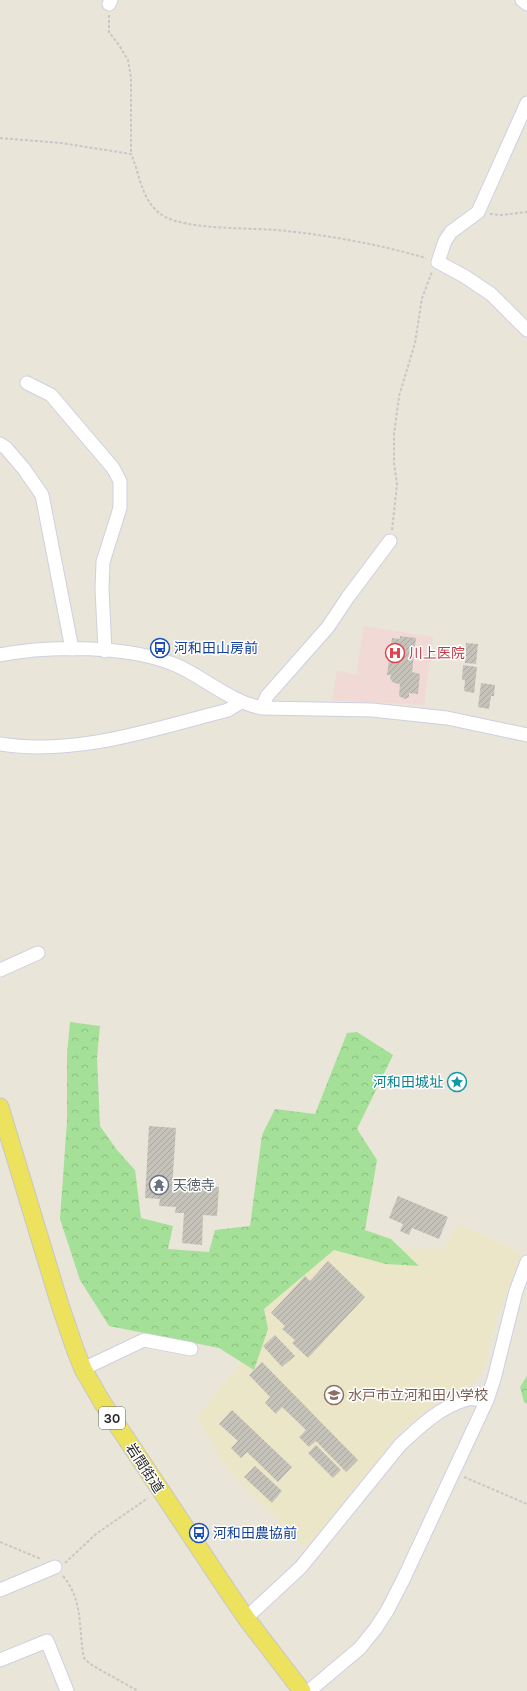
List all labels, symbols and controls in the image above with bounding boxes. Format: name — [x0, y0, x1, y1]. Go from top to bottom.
bus stop icon: 河和田山房前 — [149, 637, 171, 659]
place label: 河和田山房前 — [174, 640, 258, 657]
hospital icon: 川上医院 — [384, 642, 406, 664]
place label: 川上医院 — [409, 645, 465, 662]
place icon: 河和田城址 — [446, 1071, 468, 1093]
place label: 河和田城址 — [373, 1074, 443, 1091]
temple icon: 天徳寺 — [148, 1174, 170, 1196]
place label: 天徳寺 — [173, 1177, 215, 1194]
school or university icon: 水戸市立河和田小学校 — [323, 1384, 345, 1406]
place label: 水戸市立河和田小学校 — [348, 1387, 488, 1404]
road number: 30 — [99, 1407, 125, 1429]
street label: 岩間街道 — [122, 1440, 167, 1496]
bus stop icon: 河和田農協前 — [188, 1522, 210, 1544]
place label: 河和田農協前 — [213, 1525, 297, 1542]

